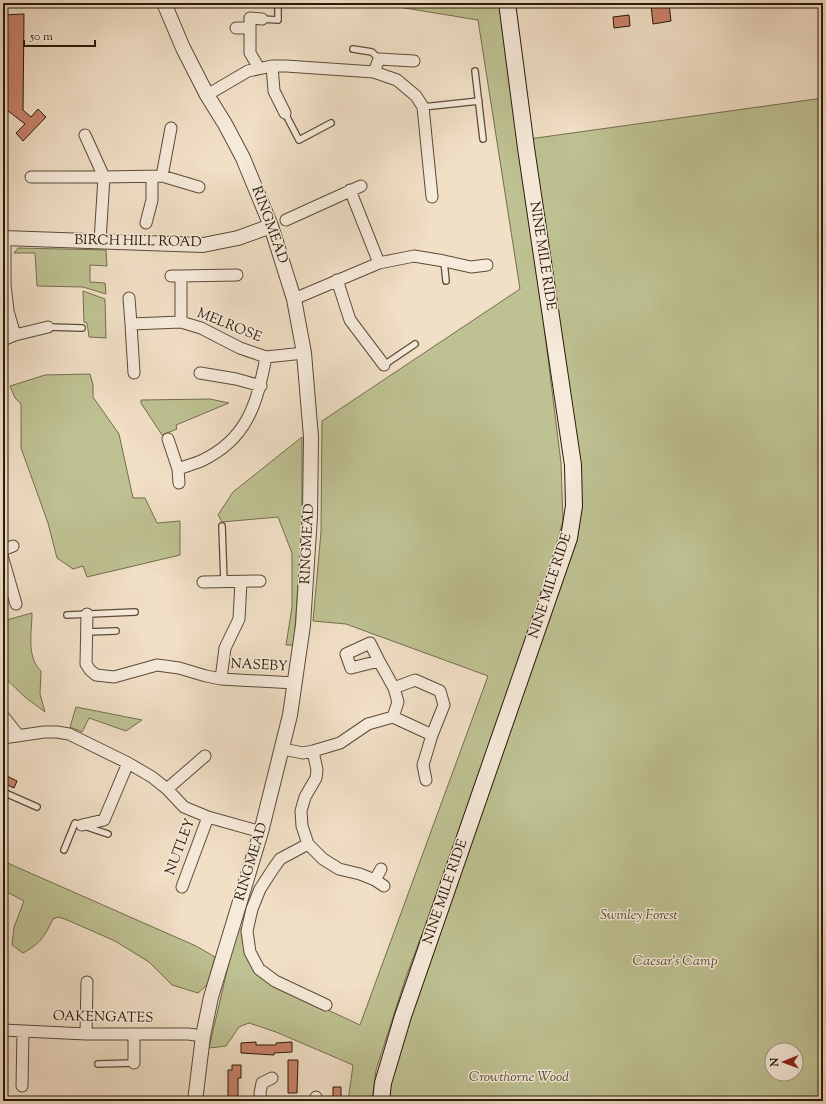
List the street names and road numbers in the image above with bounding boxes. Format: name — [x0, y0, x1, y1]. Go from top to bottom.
street label: RINGMEAD — [246, 184, 292, 266]
street label: NINE MILE RIDE — [524, 200, 561, 312]
street label: BIRCH HILL ROAD — [74, 231, 202, 253]
street label: MELROSE — [194, 304, 265, 348]
street label: RINGMEAD — [296, 503, 320, 585]
street label: NINE MILE RIDE — [525, 530, 578, 641]
street label: NASEBY — [230, 655, 288, 677]
street label: NUTLEY — [161, 816, 201, 878]
street label: RINGMEAD — [231, 820, 273, 904]
street label: NINE MILE RIDE — [419, 836, 474, 947]
street label: OAKENGATES — [53, 1007, 153, 1029]

